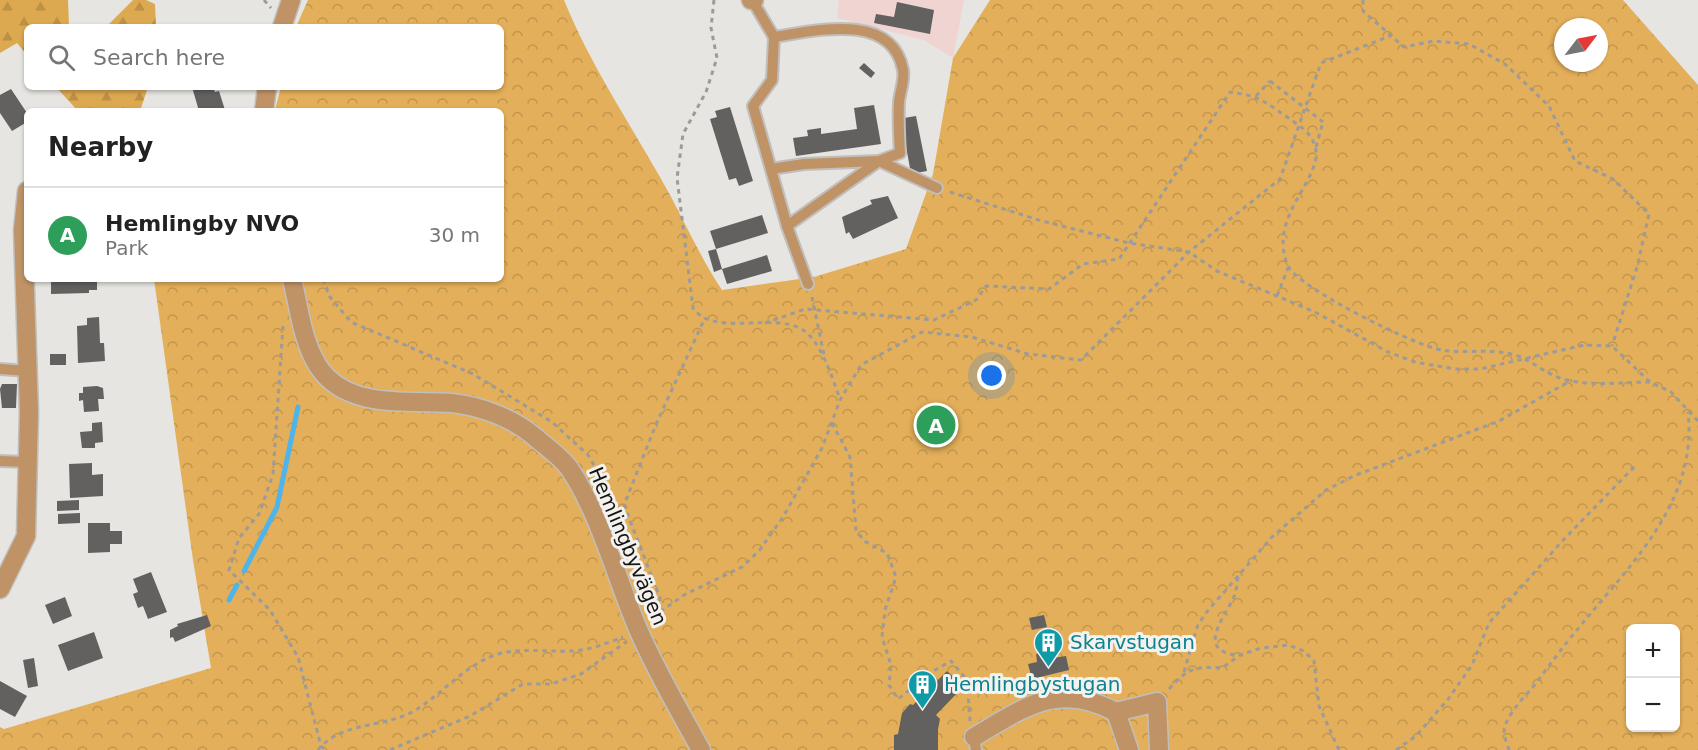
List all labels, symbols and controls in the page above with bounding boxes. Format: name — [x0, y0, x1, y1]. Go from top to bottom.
north arrow — [1554, 18, 1608, 72]
search box — [24, 24, 504, 90]
icon: search — [45, 41, 78, 74]
text: Search here — [93, 45, 225, 70]
text: Nearby — [48, 132, 153, 162]
text: Hemlingby NVO — [105, 211, 299, 236]
text: A — [60, 223, 75, 247]
text: 30 m — [429, 223, 480, 247]
text: Park — [105, 236, 148, 260]
your location — [977, 361, 1006, 390]
pin: A — [916, 402, 956, 448]
street label: Hemlingbyvägen — [584, 463, 672, 629]
map controls — [1626, 624, 1680, 732]
button: + — [1626, 624, 1680, 678]
building icon: Skarvstugan — [1033, 626, 1065, 668]
place label: Skarvstugan — [1070, 630, 1195, 654]
building icon: Hemlingbystugan — [907, 668, 939, 710]
place label: Hemlingbystugan — [944, 672, 1120, 696]
button: − — [1626, 678, 1680, 732]

